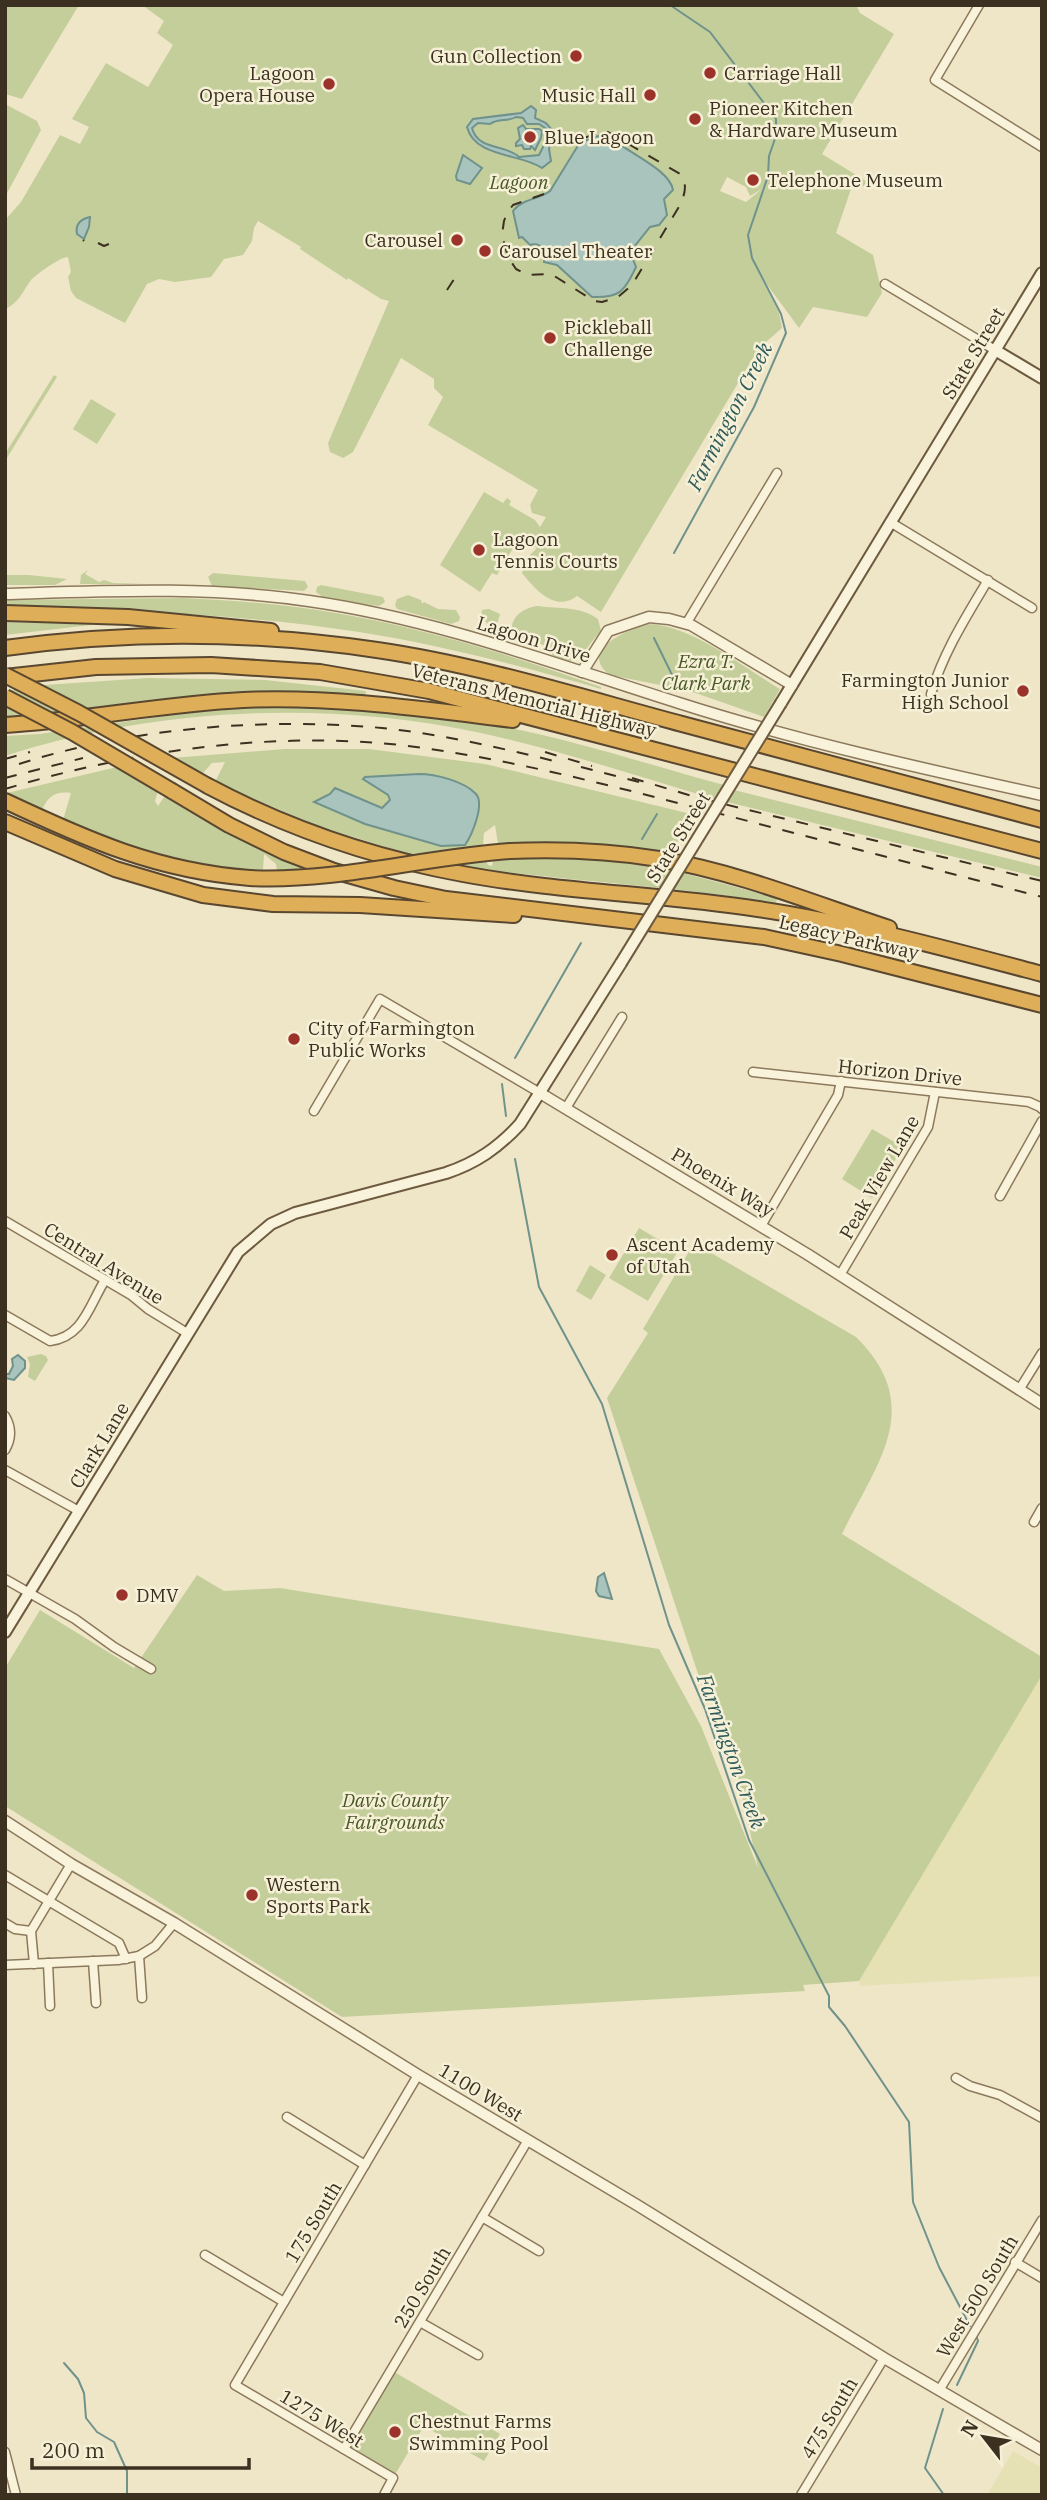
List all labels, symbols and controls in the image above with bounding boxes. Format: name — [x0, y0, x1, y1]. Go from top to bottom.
place label: Gun Collection — [430, 44, 562, 68]
marker: Gun Collection — [568, 48, 584, 64]
place label: Lagoon Opera House — [199, 61, 315, 107]
place label: Carriage Hall — [724, 61, 841, 85]
marker: Carriage Hall — [702, 65, 718, 81]
marker: Lagoon Opera House — [321, 76, 337, 92]
place label: Music Hall — [541, 83, 636, 107]
marker: Music Hall — [642, 87, 658, 103]
place label: Pioneer Kitchen & Hardware Museum — [709, 96, 898, 142]
marker: Pioneer Kitchen & Hardware Museum — [687, 111, 703, 127]
place label: Blue Lagoon — [544, 125, 654, 149]
marker: Blue Lagoon — [522, 129, 538, 145]
place label: Telephone Museum — [767, 168, 943, 192]
park label: Lagoon — [489, 170, 549, 194]
marker: Telephone Museum — [745, 172, 761, 188]
place label: Carousel — [364, 228, 443, 252]
marker: Carousel — [449, 232, 465, 248]
place label: Carousel Theater — [499, 239, 653, 263]
marker: Carousel Theater — [477, 243, 493, 259]
street label: State Street — [936, 303, 1010, 403]
place label: Pickleball Challenge — [564, 315, 653, 361]
marker: Pickleball Challenge — [542, 330, 558, 346]
water label: Farmington Creek — [679, 336, 779, 496]
place label: Lagoon Tennis Courts — [493, 527, 618, 573]
marker: Lagoon Tennis Courts — [471, 542, 487, 558]
street label: Lagoon Drive — [474, 610, 594, 668]
park label: Ezra T. Clark Park — [662, 649, 751, 695]
street label: Veterans Memorial Highway — [409, 658, 660, 742]
place label: Farmington Junior High School — [841, 668, 1010, 714]
marker: Farmington Junior High School — [1015, 683, 1031, 699]
street label: State Street — [641, 787, 716, 887]
street label: Legacy Parkway — [777, 909, 922, 965]
place label: City of Farmington Public Works — [308, 1016, 475, 1062]
marker: City of Farmington Public Works — [286, 1031, 302, 1047]
street label: Horizon Drive — [837, 1054, 963, 1090]
street label: Peak View Lane — [834, 1111, 924, 1243]
street label: Phoenix Way — [667, 1142, 779, 1222]
street label: Central Avenue — [40, 1217, 168, 1309]
place label: Ascent Academy of Utah — [626, 1232, 775, 1278]
marker: Ascent Academy of Utah — [604, 1247, 620, 1263]
street label: Clark Lane — [64, 1398, 134, 1492]
place label: DMV — [136, 1583, 179, 1607]
marker: DMV — [114, 1587, 130, 1603]
water label: Farmington Creek — [691, 1669, 773, 1833]
park label: Davis County Fairgrounds — [341, 1788, 449, 1834]
place label: Western Sports Park — [266, 1872, 370, 1918]
marker: Western Sports Park — [244, 1887, 260, 1903]
street label: 1100 West — [435, 2058, 528, 2127]
street label: 175 South — [279, 2177, 347, 2267]
street label: West 500 South — [931, 2230, 1023, 2362]
street label: 250 South — [388, 2242, 456, 2332]
street label: 475 South — [795, 2373, 863, 2463]
street label: 1275 West — [276, 2384, 369, 2453]
north arrow — [949, 2402, 1019, 2472]
place label: Chestnut Farms Swimming Pool — [409, 2409, 552, 2455]
text: N — [955, 2416, 984, 2441]
marker: Chestnut Farms Swimming Pool — [387, 2424, 403, 2440]
scale bar — [32, 2426, 248, 2470]
text: 200 m — [42, 2436, 105, 2464]

